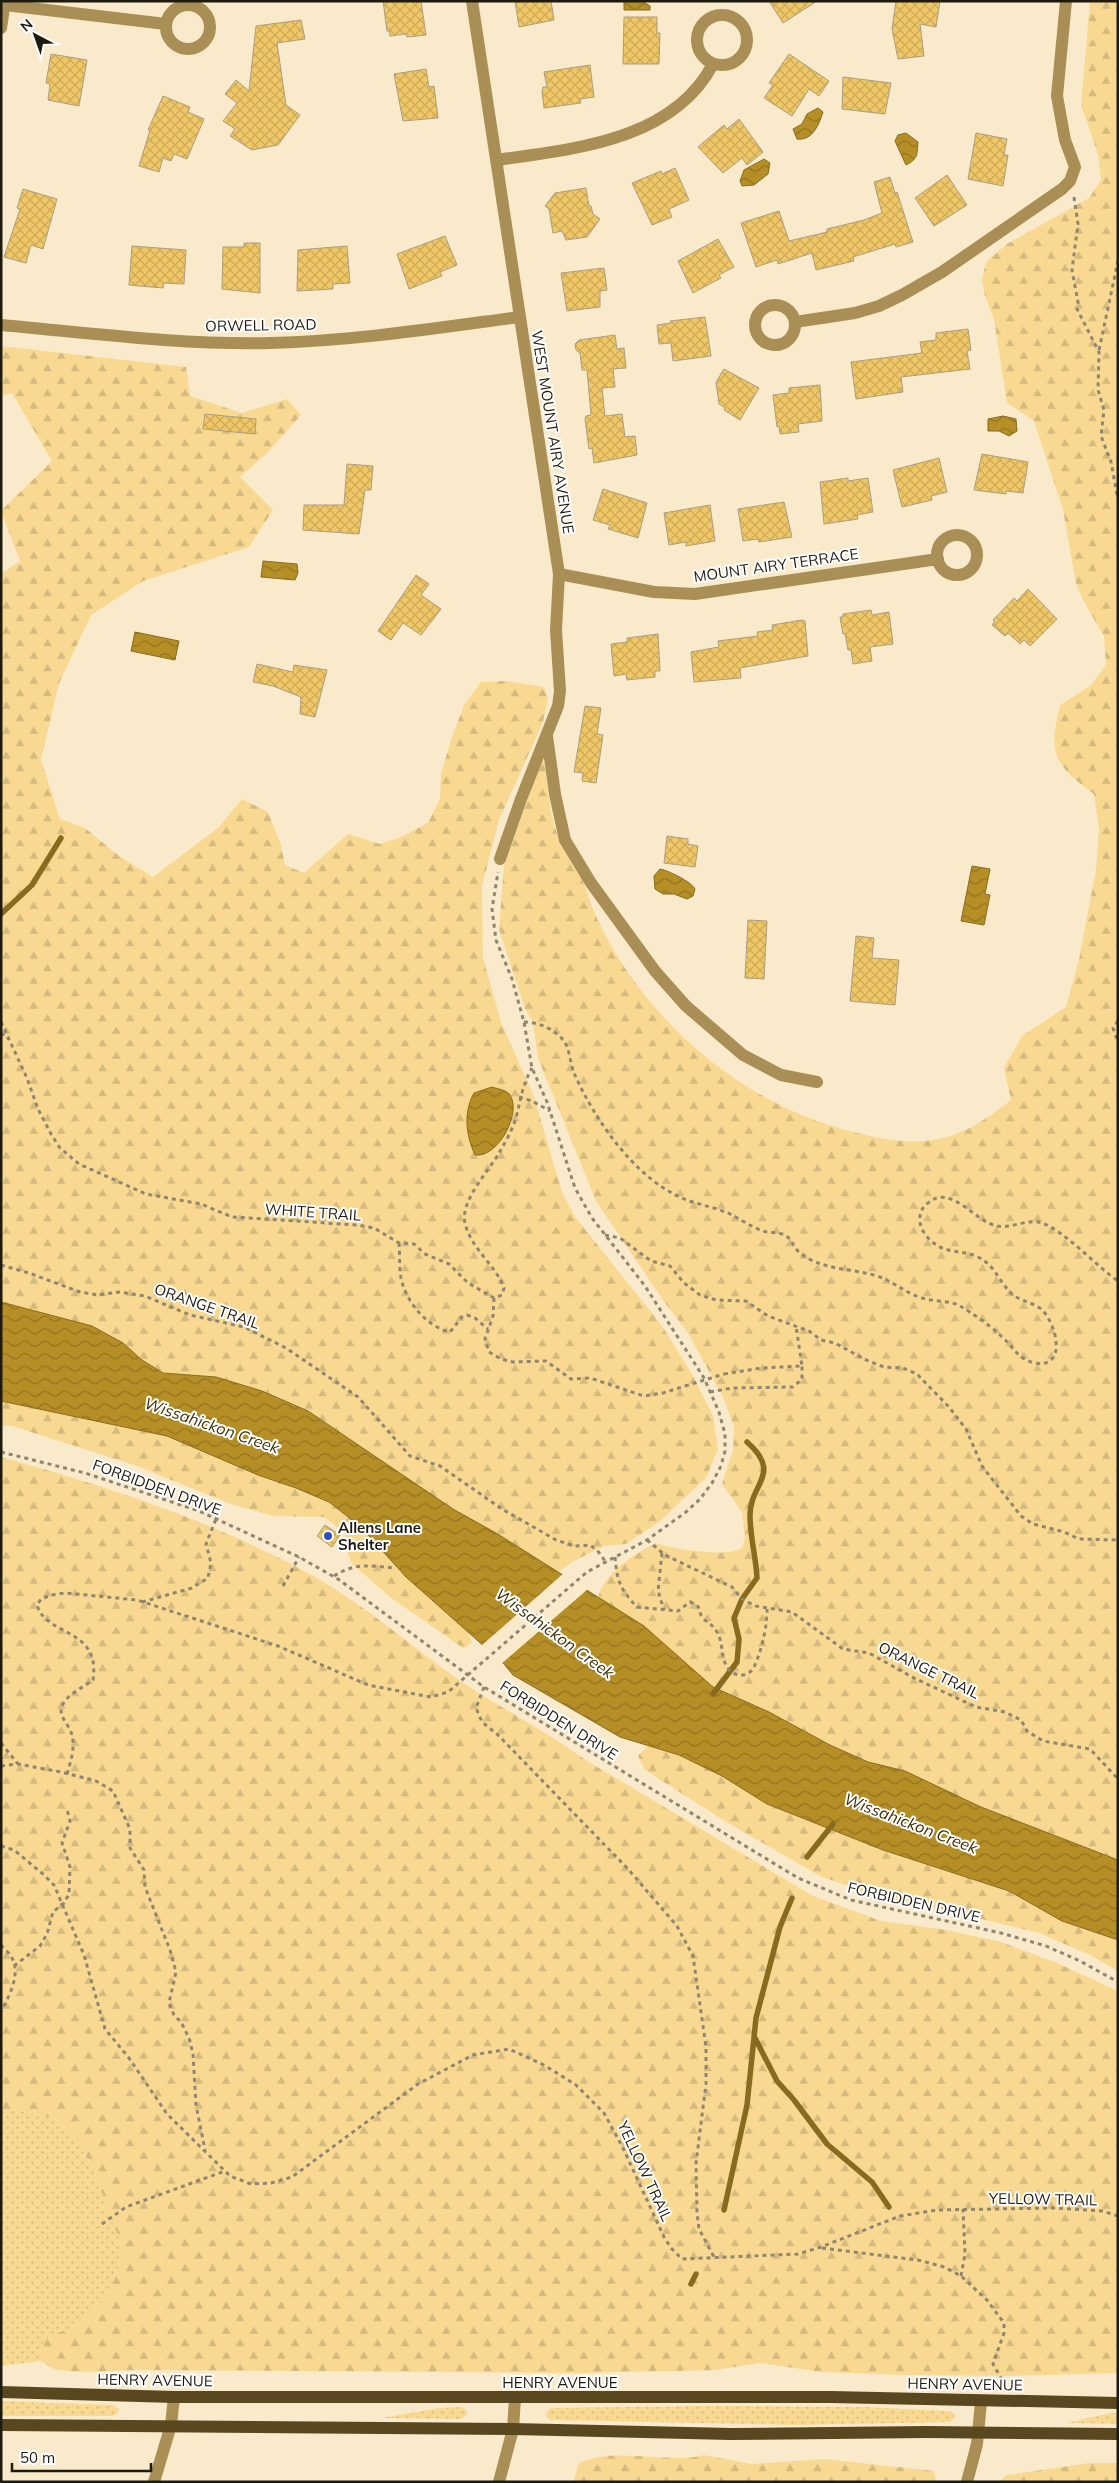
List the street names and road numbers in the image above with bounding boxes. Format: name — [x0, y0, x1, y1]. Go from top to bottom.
street label: ORWELL ROAD — [205, 315, 317, 335]
street label: WEST MOUNT AIRY AVENUE — [528, 329, 579, 535]
street label: MOUNT AIRY TERRACE — [692, 544, 860, 586]
street label: WHITE TRAIL — [264, 1199, 362, 1225]
street label: ORANGE TRAIL — [152, 1279, 262, 1333]
street label: FORBIDDEN DRIVE — [90, 1455, 224, 1519]
street label: ORANGE TRAIL — [875, 1637, 983, 1703]
street label: FORBIDDEN DRIVE — [497, 1676, 622, 1764]
street label: FORBIDDEN DRIVE — [846, 1878, 982, 1927]
street label: YELLOW TRAIL — [613, 2117, 676, 2224]
street label: YELLOW TRAIL — [988, 2189, 1097, 2209]
street label: HENRY AVENUE — [97, 2369, 213, 2391]
street label: HENRY AVENUE — [502, 2373, 618, 2392]
street label: HENRY AVENUE — [907, 2373, 1023, 2395]

